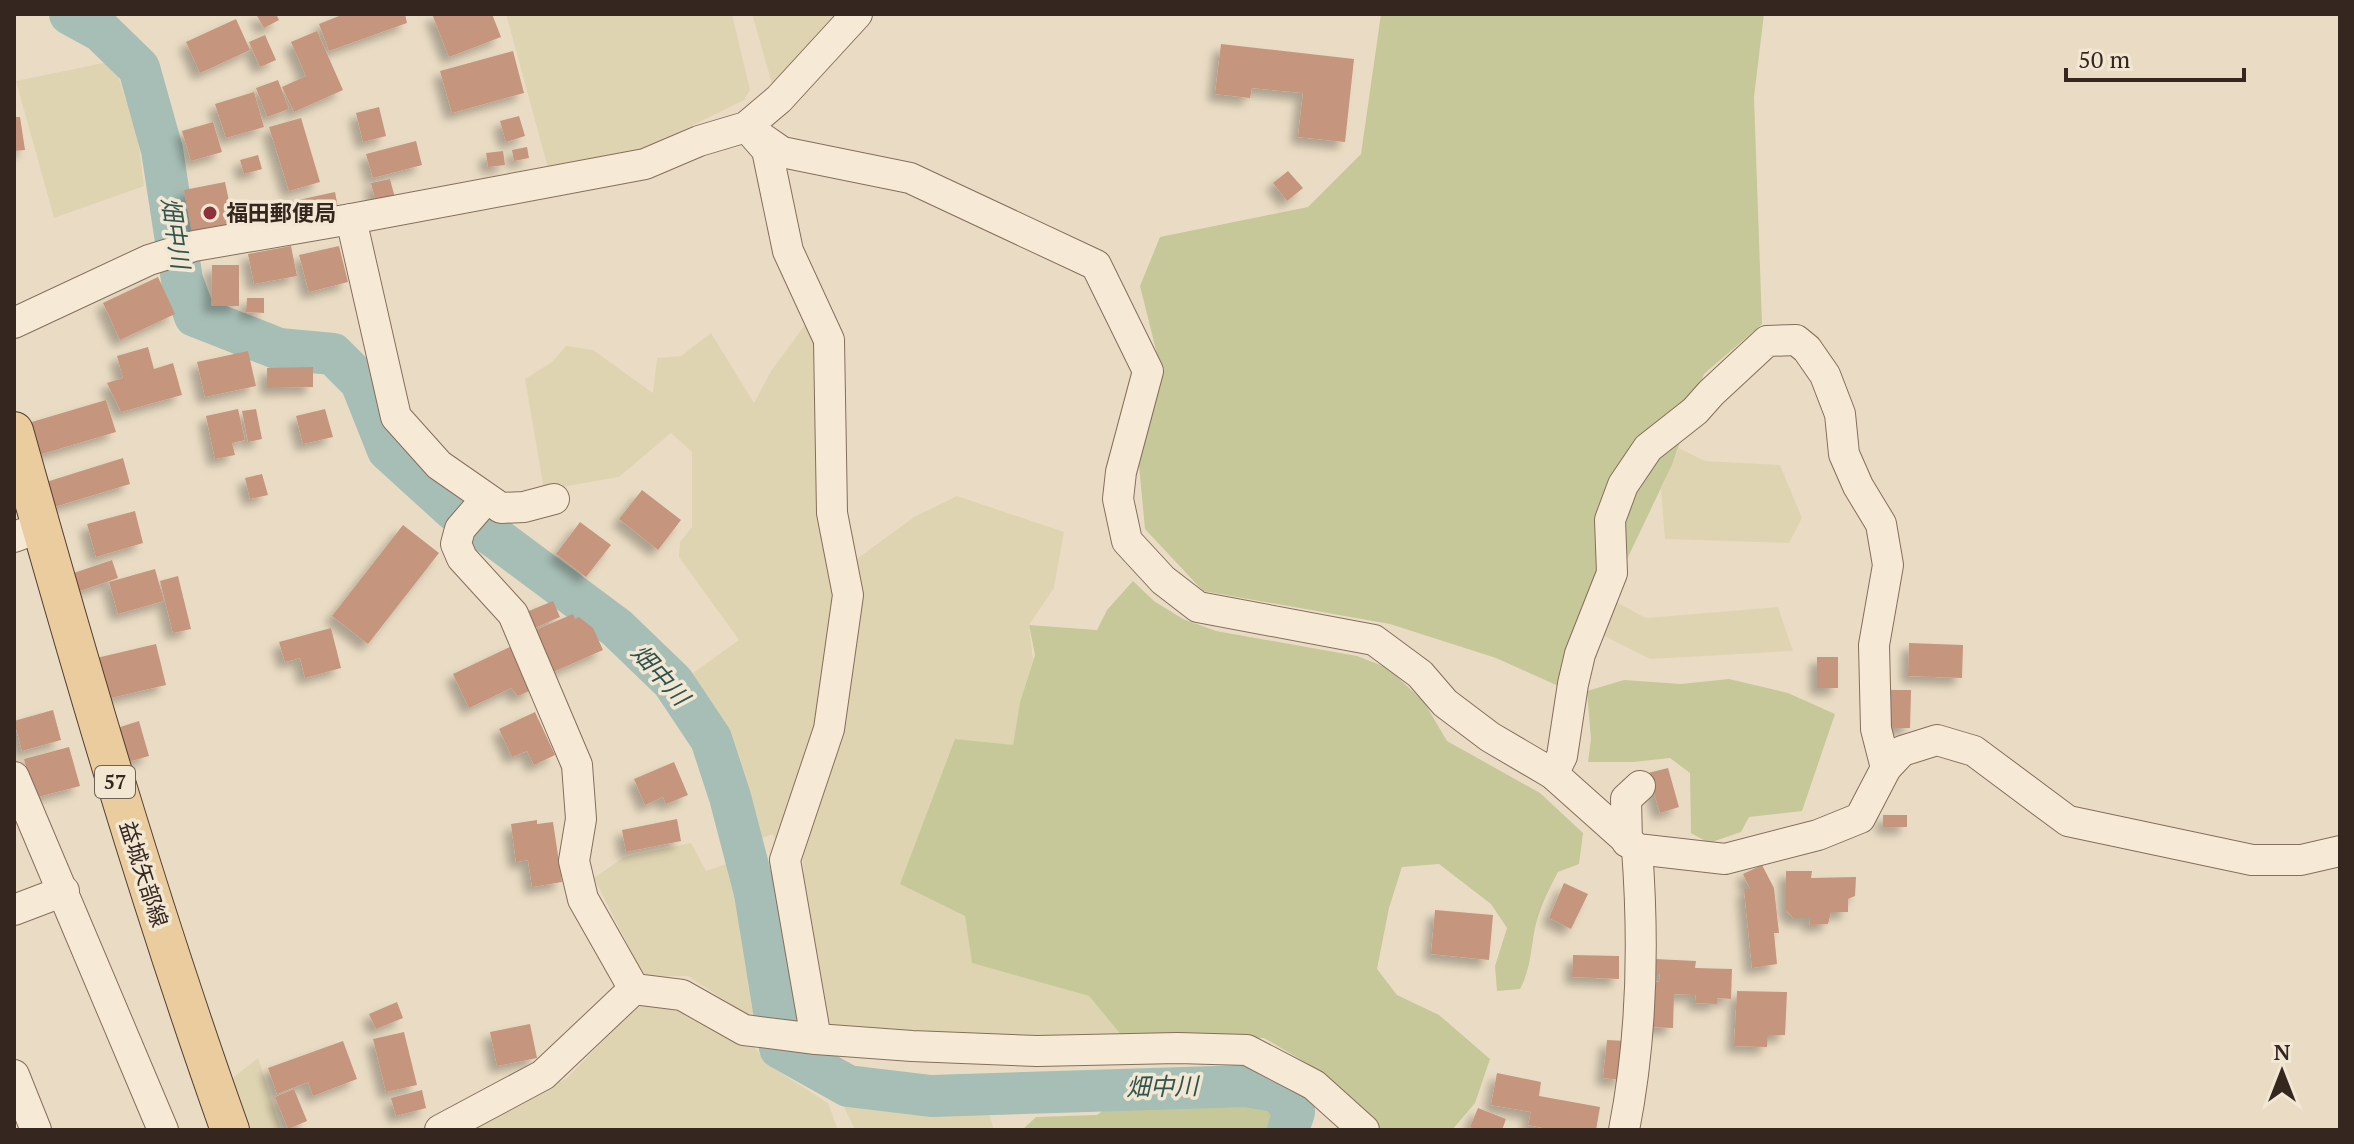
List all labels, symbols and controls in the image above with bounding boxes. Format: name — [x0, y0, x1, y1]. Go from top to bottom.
scale bar — [2066, 32, 2244, 82]
text: 50 m — [2078, 43, 2130, 75]
water label: 畑中川 — [155, 195, 198, 274]
place label: 福田郵便局 — [226, 198, 336, 227]
marker: 福田郵便局 — [201, 204, 219, 222]
water label: 畑中川 — [625, 637, 699, 714]
road number: 57 — [95, 766, 135, 798]
street label: 益城矢部線 — [114, 817, 175, 931]
north arrow — [2242, 1032, 2322, 1112]
text: N — [2274, 1037, 2291, 1066]
water label: 畑中川 — [1126, 1069, 1201, 1103]

